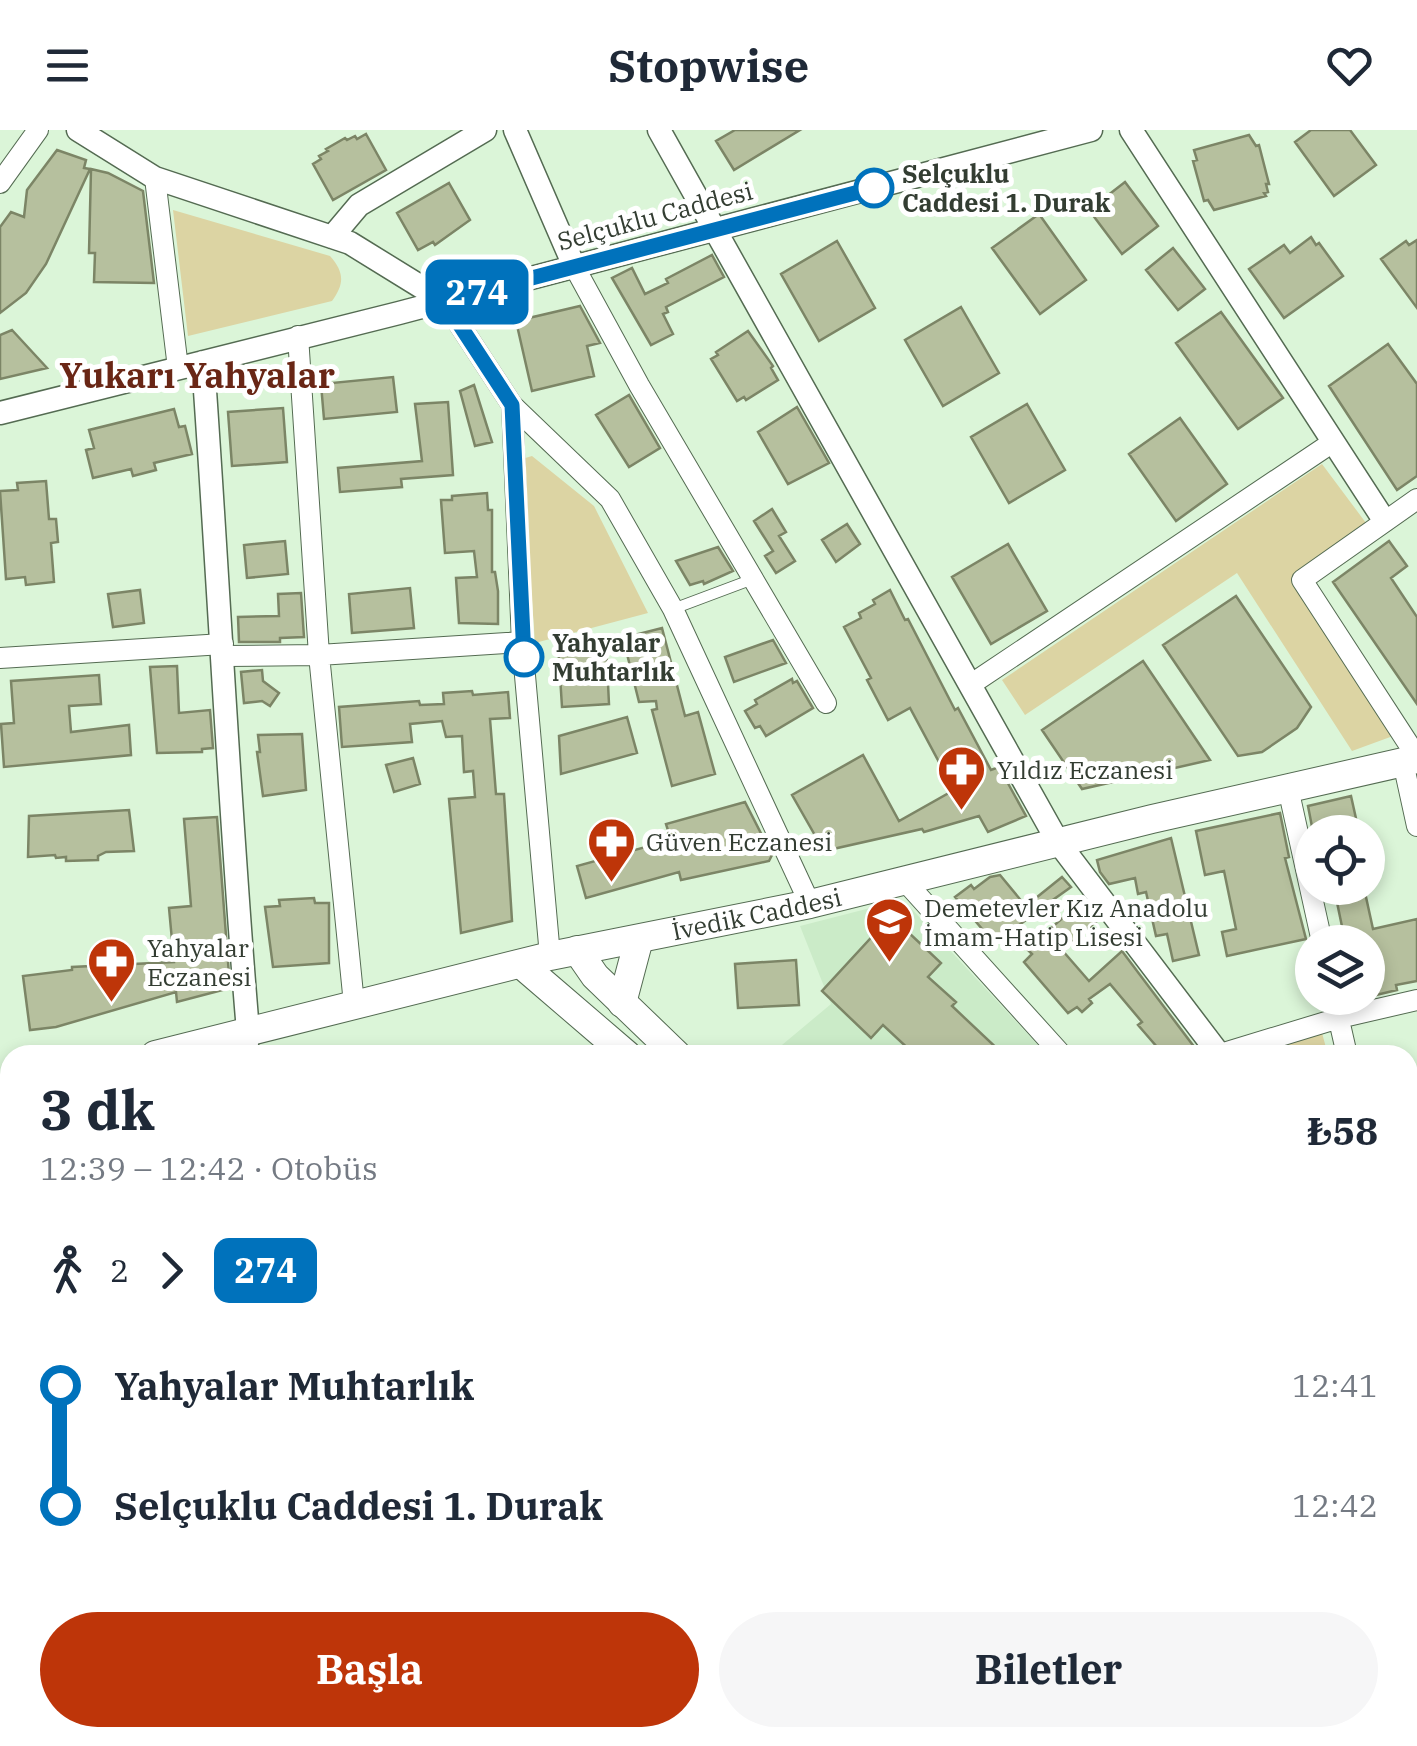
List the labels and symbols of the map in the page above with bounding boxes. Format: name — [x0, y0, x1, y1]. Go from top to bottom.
place label: Selçuklu Caddesi 1. Durak — [902, 157, 1111, 219]
marker: Selçuklu Caddesi 1. Durak — [855, 169, 893, 207]
street label: Selçuklu Caddesi — [554, 174, 756, 257]
line badge: 274 — [420, 260, 534, 324]
district label: Yukarı Yahyalar — [59, 352, 335, 398]
place label: Yahyalar Muhtarlık — [552, 626, 675, 688]
marker: Yahyalar Muhtarlık — [505, 638, 543, 676]
pharmacy icon: Yıldız Eczanesi — [936, 744, 988, 812]
place label: Yıldız Eczanesi — [997, 753, 1173, 786]
pharmacy icon: Güven Eczanesi — [585, 816, 637, 884]
place label: Güven Eczanesi — [646, 825, 832, 858]
street label: İvedik Caddesi — [669, 880, 845, 947]
place label: Demetevler Kız Anadolu İmam-Hatip Lisesi — [924, 891, 1208, 953]
school or university icon: Demetevler Kız Anadolu İmam-Hatip Lisesi — [863, 896, 915, 964]
place label: Yahyalar Eczanesi — [147, 931, 251, 993]
pharmacy icon: Yahyalar Eczanesi — [86, 936, 138, 1004]

